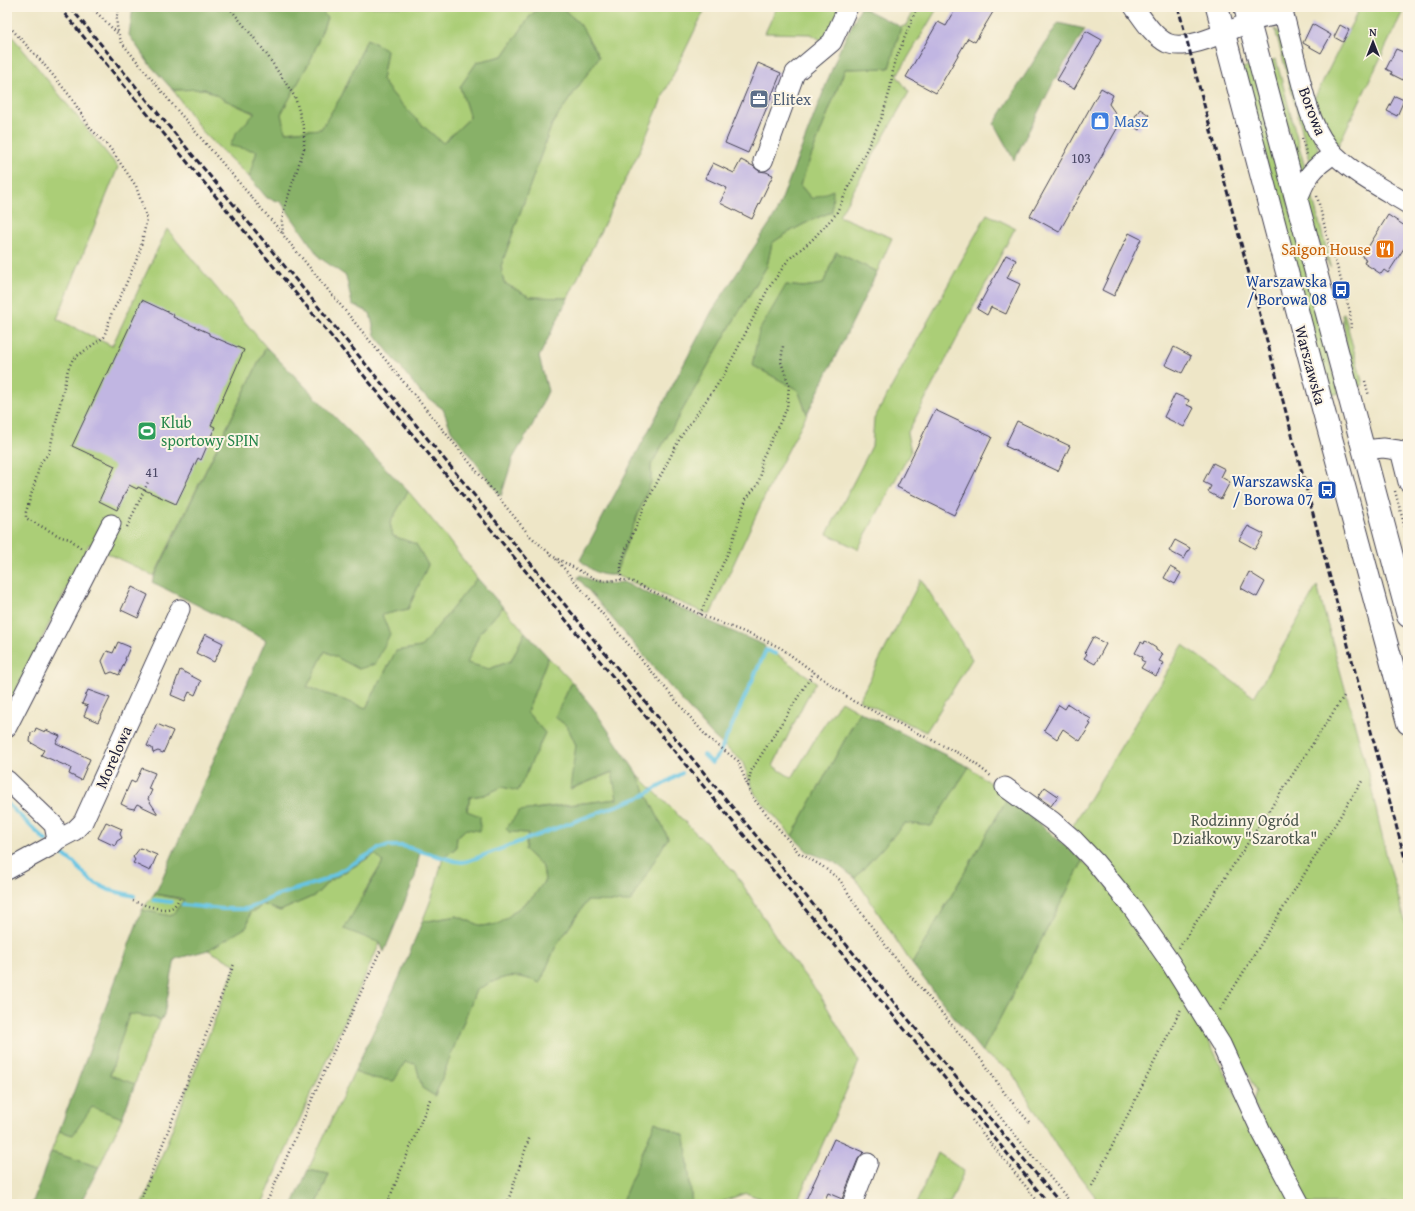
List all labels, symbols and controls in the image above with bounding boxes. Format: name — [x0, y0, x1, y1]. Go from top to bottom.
north arrow — [1353, 22, 1393, 62]
text: N — [1369, 24, 1377, 40]
street label: Borowa — [1293, 83, 1333, 139]
place label: Elitex — [773, 87, 812, 111]
office icon: Elitex — [748, 88, 770, 110]
place label: Masz — [1114, 109, 1148, 133]
shop icon: Masz — [1089, 110, 1111, 132]
house number: 103 — [1071, 148, 1091, 168]
place label: Saigon House — [1281, 237, 1371, 261]
restaurant icon: Saigon House — [1374, 238, 1396, 260]
place label: Warszawska / Borowa 08 — [1246, 269, 1327, 311]
bus stop icon: Warszawska / Borowa 08 — [1330, 279, 1352, 301]
street label: Warszawska — [1289, 323, 1333, 408]
place label: Klub sportowy SPIN — [161, 410, 260, 452]
sports icon: Klub sportowy SPIN — [136, 420, 158, 442]
house number: 41 — [145, 462, 159, 482]
place label: Warszawska / Borowa 07 — [1232, 469, 1313, 511]
bus stop icon: Warszawska / Borowa 07 — [1316, 479, 1338, 501]
street label: Morelowa — [89, 721, 138, 792]
park label: Rodzinny Ogród Działkowy "Szarotka" — [1173, 808, 1317, 850]

